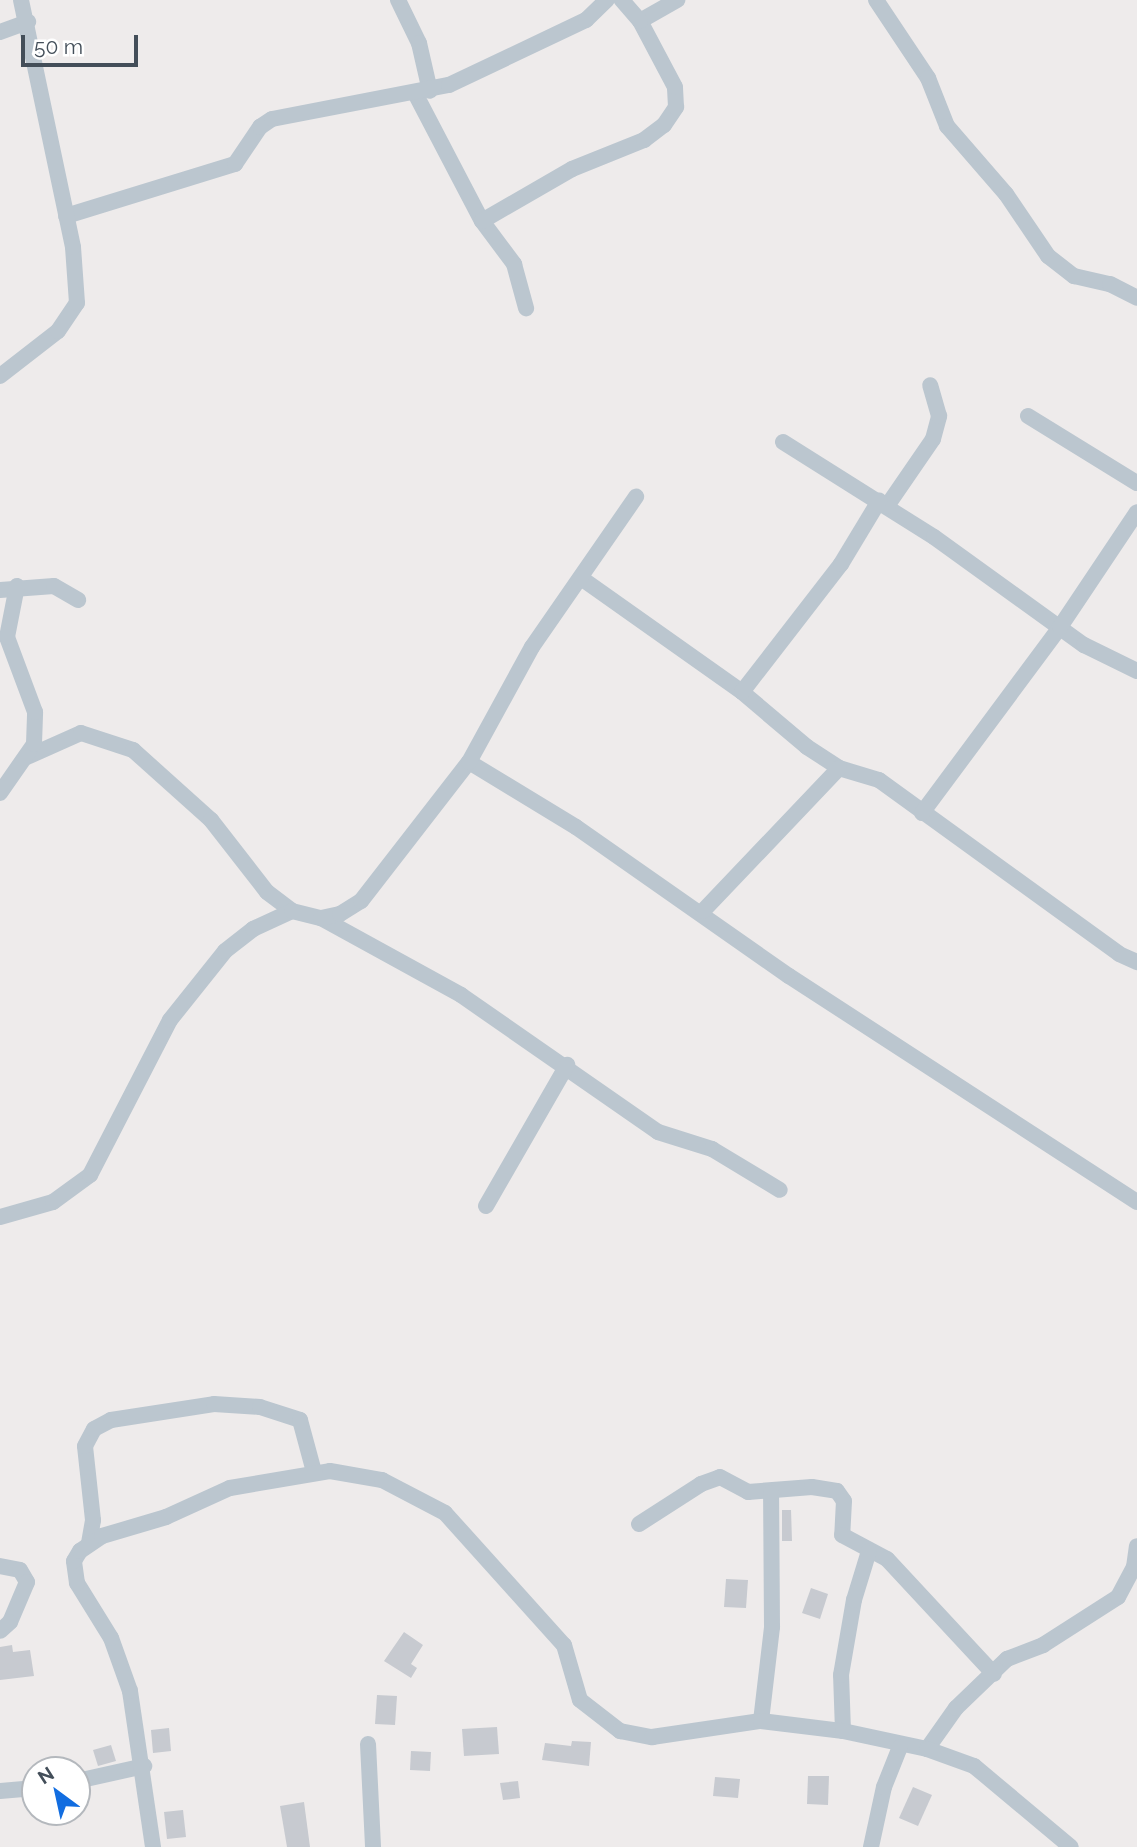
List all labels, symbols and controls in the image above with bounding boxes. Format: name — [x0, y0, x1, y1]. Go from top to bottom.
scale bar — [24, 21, 142, 65]
text: 50 m — [34, 34, 83, 59]
north arrow — [21, 1756, 91, 1826]
text: N — [34, 1762, 58, 1788]

